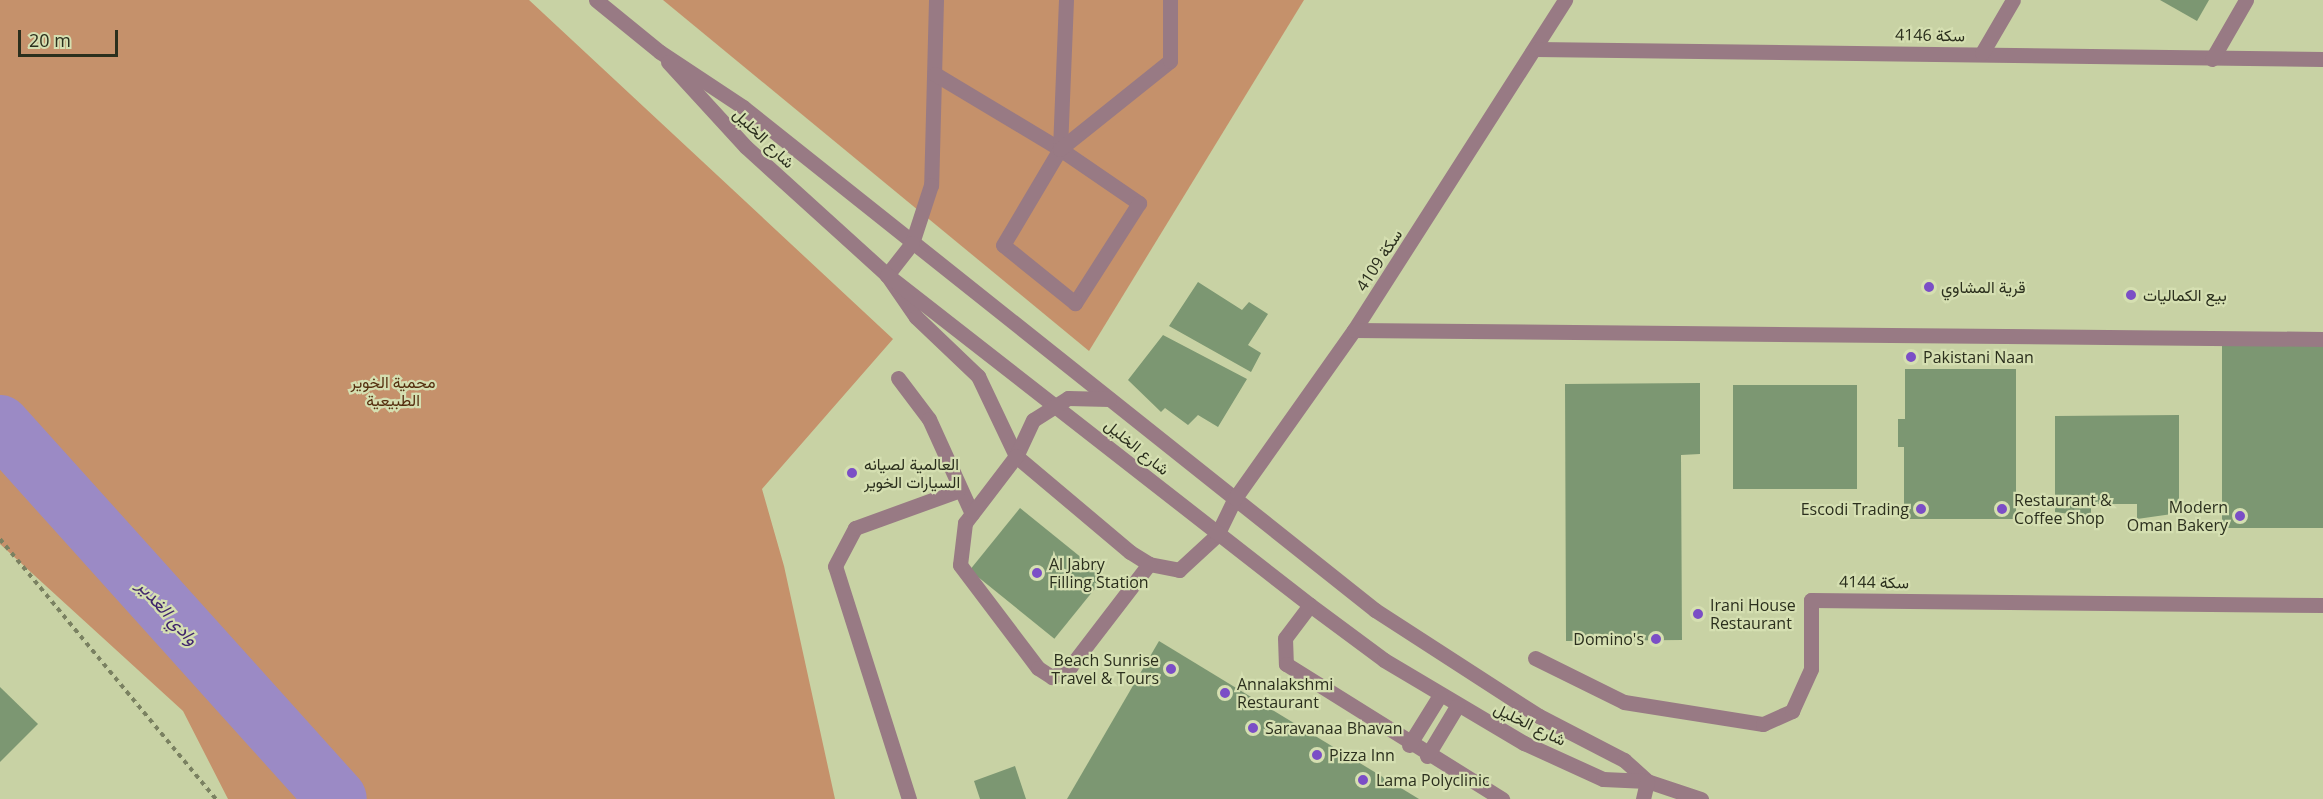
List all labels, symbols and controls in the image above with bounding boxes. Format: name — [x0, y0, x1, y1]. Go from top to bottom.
scale bar — [21, 18, 122, 56]
street label: سكة 4146 — [1895, 25, 1965, 45]
text: 20 m — [29, 28, 71, 52]
street label: شارع الخليل — [729, 104, 799, 172]
street label: سكة 4109 — [1352, 225, 1406, 295]
place label: قرية المشاوي — [1941, 277, 2026, 297]
marker: قرية المشاوي — [1922, 280, 1936, 294]
place label: بيع الكماليات — [2143, 285, 2227, 305]
marker: بيع الكماليات — [2124, 288, 2138, 302]
place label: Pakistani Naan — [1923, 347, 2034, 367]
marker: Pakistani Naan — [1904, 350, 1918, 364]
park label: محمية الخوير الطبيعية — [351, 372, 435, 410]
street label: شارع الخليل — [1101, 415, 1173, 479]
place label: العالمية لصيانه السيارات الخوير — [864, 454, 960, 492]
marker: العالمية لصيانه السيارات الخوير — [845, 466, 859, 480]
place label: Restaurant & Coffee Shop — [2014, 490, 2112, 528]
place label: Modern Oman Bakery — [2127, 497, 2228, 535]
place label: Escodi Trading — [1801, 499, 1909, 519]
marker: Escodi Trading — [1914, 502, 1928, 516]
marker: Restaurant & Coffee Shop — [1995, 502, 2009, 516]
marker: Modern Oman Bakery — [2233, 509, 2247, 523]
place label: Al Jabry Filling Station — [1049, 554, 1149, 592]
marker: Al Jabry Filling Station — [1030, 566, 1044, 580]
street label: سكة 4144 — [1839, 572, 1909, 592]
water label: وادي الغدير — [133, 575, 203, 649]
place label: Irani House Restaurant — [1710, 595, 1796, 633]
marker: Irani House Restaurant — [1691, 607, 1705, 621]
place label: Domino's — [1573, 629, 1644, 649]
marker: Domino's — [1649, 632, 1663, 646]
place label: Beach Sunrise Travel & Tours — [1051, 650, 1159, 688]
marker: Beach Sunrise Travel & Tours — [1164, 662, 1178, 676]
place label: Annalakshmi Restaurant — [1237, 674, 1333, 712]
marker: Annalakshmi Restaurant — [1218, 686, 1232, 700]
street label: شارع الخليل — [1491, 698, 1569, 750]
place label: Saravanaa Bhavan — [1265, 718, 1402, 738]
marker: Saravanaa Bhavan — [1246, 721, 1260, 735]
place label: Pizza Inn — [1329, 745, 1395, 765]
marker: Pizza Inn — [1310, 748, 1324, 762]
place label: Lama Polyclinic — [1376, 770, 1490, 790]
marker: Lama Polyclinic — [1354, 771, 1372, 789]

